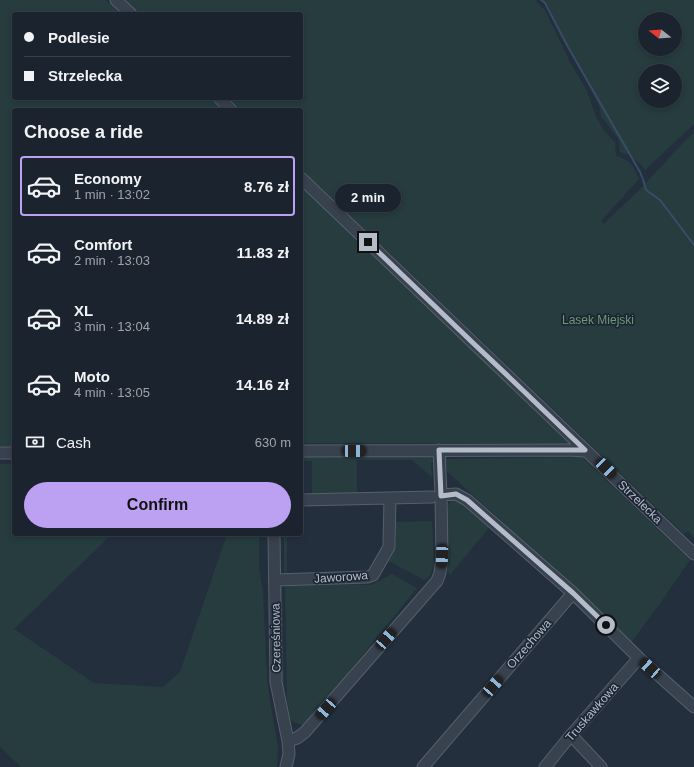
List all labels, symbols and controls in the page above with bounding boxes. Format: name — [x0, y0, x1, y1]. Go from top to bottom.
north arrow — [638, 12, 682, 56]
map controls — [638, 12, 682, 108]
text: Podlesie — [48, 29, 110, 46]
button: layers — [638, 64, 682, 108]
text: Strzelecka — [48, 67, 122, 84]
text: Choose a ride — [24, 122, 143, 142]
icon: car — [26, 168, 62, 204]
text: Economy — [74, 170, 142, 187]
text: 8.76 zł — [244, 178, 289, 195]
callout: 2 min — [335, 184, 401, 212]
text: 1 min · 13:02 — [74, 187, 150, 202]
text: 2 min — [351, 190, 385, 205]
route end — [359, 233, 377, 251]
icon: car — [26, 234, 62, 270]
text: Comfort — [74, 236, 132, 253]
text: 11.83 zł — [236, 244, 289, 261]
text: 2 min · 13:03 — [74, 253, 150, 268]
icon: car — [26, 300, 62, 336]
text: XL — [74, 302, 93, 319]
text: 14.89 zł — [236, 310, 289, 327]
park label: Lasek Miejski — [562, 313, 634, 327]
text: 3 min · 13:04 — [74, 319, 150, 334]
icon: car — [26, 366, 62, 402]
text: Moto — [74, 368, 110, 385]
text: 14.16 zł — [236, 376, 289, 393]
text: 4 min · 13:05 — [74, 385, 150, 400]
icon: cash — [24, 431, 46, 453]
text: Cash — [56, 434, 91, 451]
text: 630 m — [255, 435, 291, 450]
car — [342, 445, 366, 457]
car — [593, 455, 619, 481]
street label: Strzelecka — [615, 478, 665, 527]
button: Confirm — [24, 482, 291, 528]
car — [436, 544, 448, 568]
street label: Jaworowa — [314, 568, 369, 586]
street label: Czereśniowa — [268, 603, 284, 673]
street label: Orzechowa — [504, 616, 554, 671]
route start — [597, 616, 615, 634]
car — [374, 626, 398, 652]
car — [637, 656, 663, 680]
car — [481, 673, 505, 699]
street label: Truskawkowa — [563, 680, 621, 744]
car — [314, 696, 338, 722]

